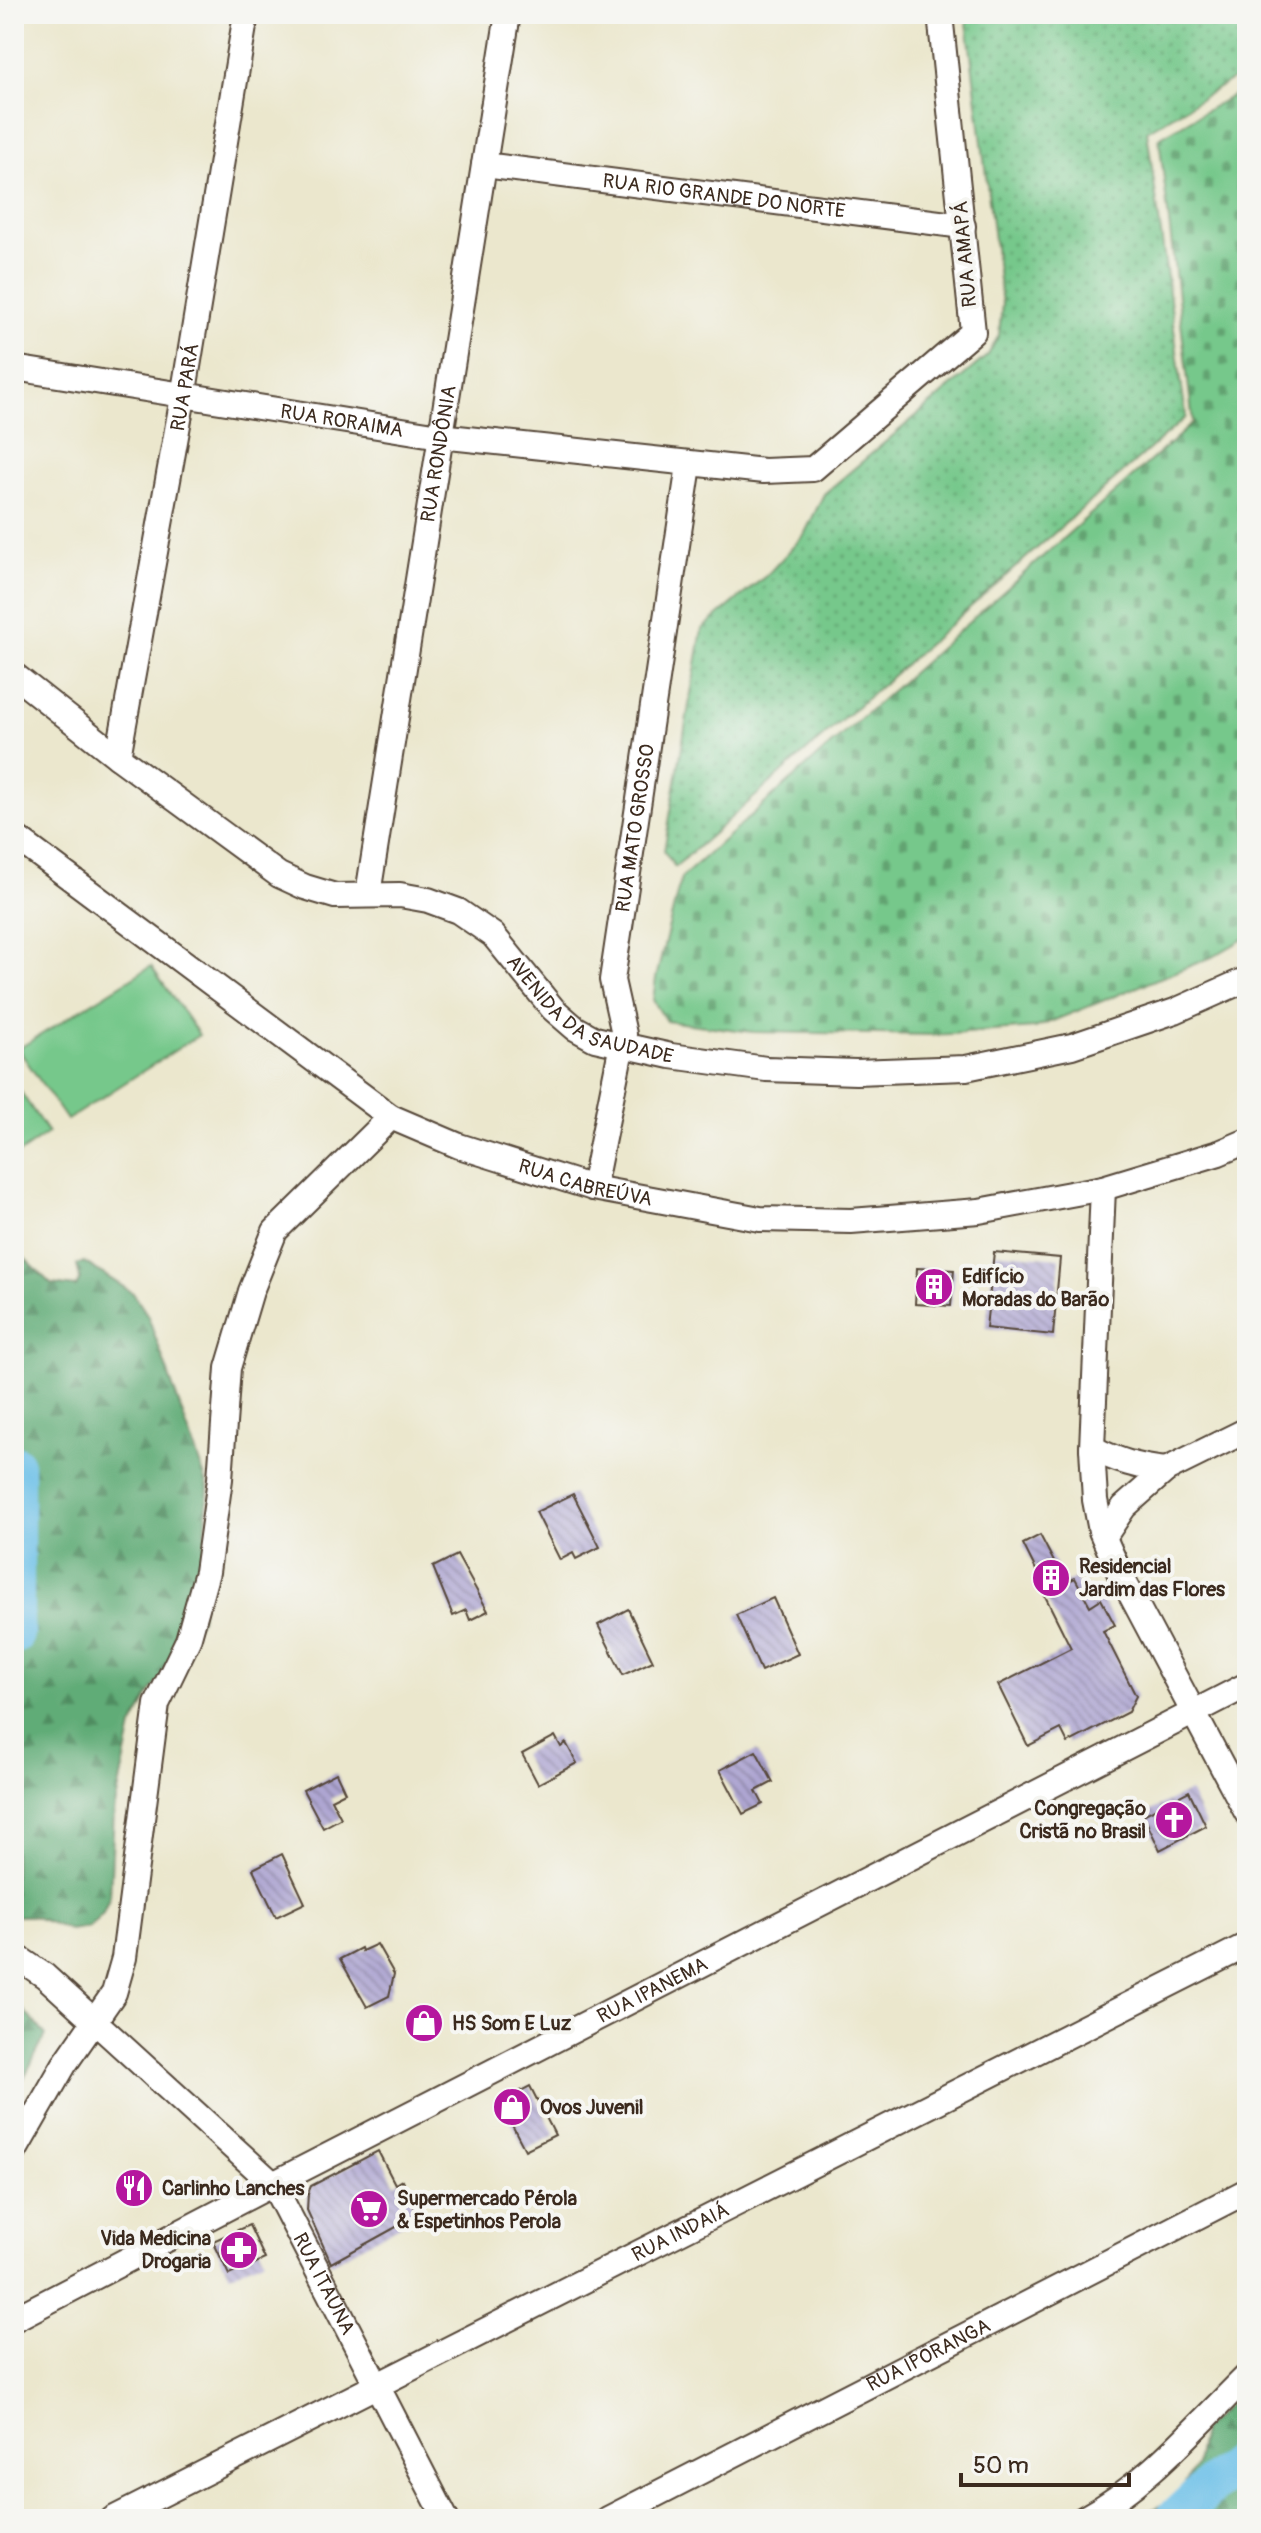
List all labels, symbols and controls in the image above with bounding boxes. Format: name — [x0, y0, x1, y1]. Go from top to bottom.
street label: RUA RIO GRANDE DO NORTE — [601, 168, 847, 223]
street label: RUA AMAPÁ — [948, 200, 982, 308]
street label: RUA PARÁ — [165, 341, 204, 433]
street label: RUA RONDÔNIA — [415, 383, 461, 524]
street label: RUA RORAIMA — [279, 398, 405, 442]
street label: RUA MATO GROSSO — [610, 742, 660, 914]
street label: AVENIDA DA SAUDADE — [501, 950, 676, 1069]
street label: RUA CABREÚVA — [516, 1153, 654, 1211]
place label: Edifício Moradas do Barão — [962, 1264, 1110, 1312]
building icon: Edifício Moradas do Barão — [913, 1266, 955, 1308]
place label: Residencial Jardim das Flores — [1079, 1554, 1225, 1602]
building icon: Residencial Jardim das Flores — [1030, 1557, 1072, 1599]
place label: Congregação Cristã no Brasil — [1019, 1796, 1146, 1844]
church icon: Congregação Cristã no Brasil — [1153, 1799, 1195, 1841]
street label: RUA IPANEMA — [593, 1951, 712, 2028]
shop icon: HS Som E Luz — [403, 2002, 445, 2044]
place label: HS Som E Luz — [452, 2011, 572, 2036]
shop icon: Ovos Juvenil — [491, 2086, 533, 2128]
place label: Ovos Juvenil — [540, 2095, 643, 2120]
restaurant icon: Carlinho Lanches — [113, 2167, 155, 2209]
place label: Carlinho Lanches — [162, 2176, 304, 2201]
place label: Supermercado Pérola & Espetinhos Perola — [397, 2186, 577, 2234]
supermarket icon: Supermercado Pérola & Espetinhos Perola — [348, 2188, 390, 2230]
street label: RUA INDAIÁ — [628, 2197, 733, 2267]
place label: Vida Medicina Drogaria — [100, 2226, 211, 2274]
street label: RUA ITAÚNA — [288, 2228, 361, 2339]
pharmacy icon: Vida Medicina Drogaria — [218, 2229, 260, 2271]
street label: RUA IPORANGA — [862, 2312, 994, 2397]
scale bar — [961, 2437, 1129, 2487]
text: 50 m — [973, 2451, 1029, 2480]

